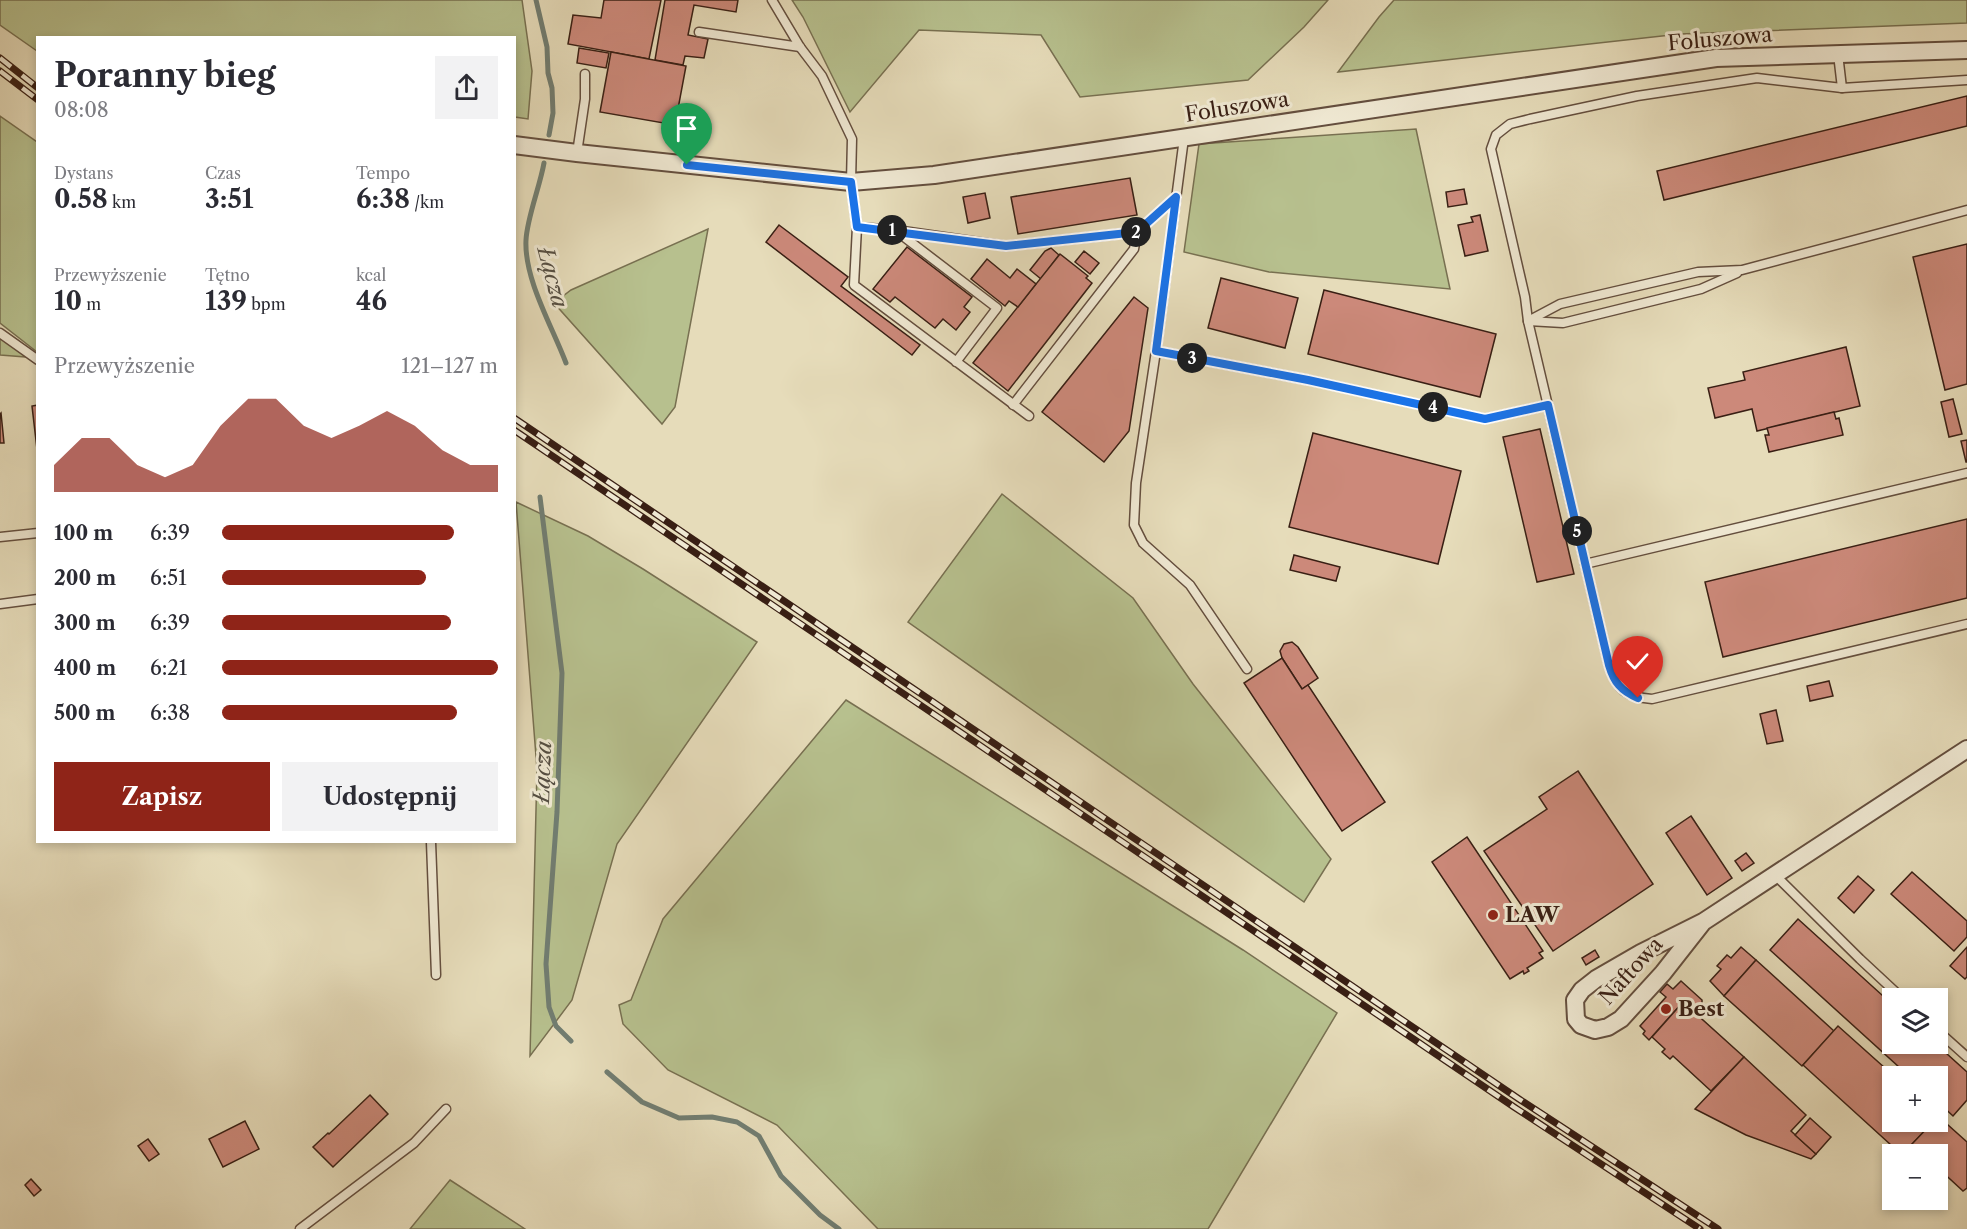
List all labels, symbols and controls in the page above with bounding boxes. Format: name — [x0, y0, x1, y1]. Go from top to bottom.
street label: Foluszowa — [1667, 21, 1774, 56]
text: Poranny bieg — [54, 55, 276, 96]
button: share — [435, 56, 498, 119]
street label: Foluszowa — [1183, 86, 1292, 127]
text: 08:08 — [54, 98, 109, 122]
pin — [661, 103, 712, 165]
icon: arrive — [670, 112, 703, 145]
text: Dystans — [54, 163, 114, 183]
text: Czas — [205, 163, 241, 183]
text: Tempo — [356, 163, 410, 183]
text: 0.58 — [54, 183, 108, 215]
text: 3:51 — [205, 183, 253, 215]
text: 6:38 — [356, 183, 410, 215]
text: km — [108, 192, 136, 212]
text: /km — [410, 192, 444, 212]
pin: 1 — [877, 215, 907, 245]
pin: 2 — [1121, 217, 1151, 247]
text: 1 — [888, 220, 896, 240]
text: 2 — [1131, 222, 1141, 242]
water label: Łącza — [531, 242, 574, 311]
text: Przewyższenie — [54, 265, 167, 285]
text: Tętno — [205, 265, 250, 285]
text: kcal — [356, 265, 386, 285]
text: 10 — [54, 285, 82, 317]
text: 139 — [205, 285, 247, 317]
text: 46 — [356, 285, 387, 317]
text: m — [82, 294, 101, 314]
text: bpm — [247, 294, 286, 314]
pin: 3 — [1177, 343, 1207, 373]
text: 3 — [1187, 348, 1197, 368]
text: Przewyższenie — [54, 354, 195, 378]
text: 121–127 m — [401, 354, 498, 378]
pin: 4 — [1418, 392, 1448, 422]
text: 4 — [1428, 397, 1438, 417]
pin: 5 — [1562, 516, 1592, 546]
text: 100 m — [54, 521, 113, 545]
text: 6:39 — [150, 521, 190, 545]
text: 5 — [1573, 521, 1581, 541]
text: 200 m — [54, 566, 116, 590]
text: 6:51 — [150, 566, 187, 590]
text: 300 m — [54, 611, 116, 635]
text: 6:39 — [150, 611, 190, 635]
pin — [1612, 636, 1663, 698]
icon: check — [1621, 645, 1654, 678]
text: 400 m — [54, 656, 116, 680]
text: 6:21 — [150, 656, 187, 680]
text: 500 m — [54, 701, 115, 725]
text: 6:38 — [150, 701, 190, 725]
water label: Łącza — [528, 740, 557, 806]
button: Zapisz — [54, 762, 270, 831]
button: Udostępnij — [282, 762, 498, 831]
place label: LAW — [1505, 902, 1560, 927]
marker: LAW — [1486, 908, 1500, 922]
street label: Naftowa — [1594, 931, 1668, 1010]
map controls — [1882, 988, 1948, 1210]
button: layers — [1882, 988, 1948, 1054]
place label: Best — [1678, 996, 1725, 1021]
marker: Best — [1659, 1002, 1673, 1016]
button: + — [1882, 1066, 1948, 1132]
button: − — [1882, 1144, 1948, 1210]

